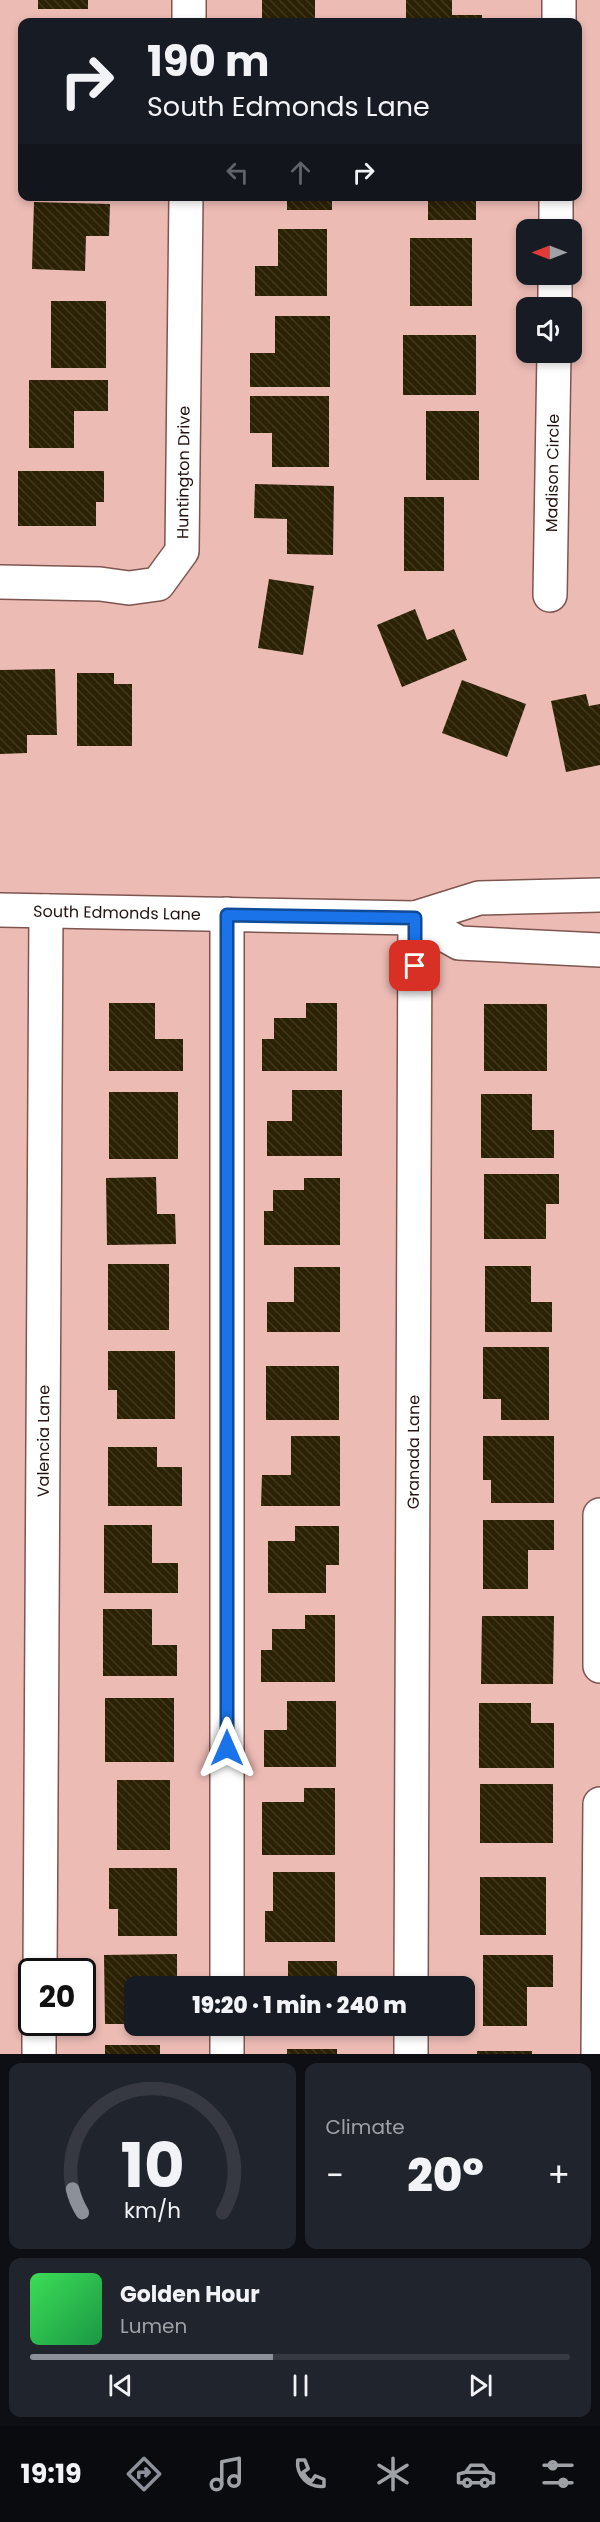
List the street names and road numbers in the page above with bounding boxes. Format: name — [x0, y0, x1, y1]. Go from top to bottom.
street label: Huntington Drive — [171, 406, 195, 539]
street label: Madison Circle — [540, 414, 564, 532]
street label: South Edmonds Lane — [33, 899, 201, 925]
street label: Valencia Lane — [31, 1385, 55, 1497]
street label: Granada Lane — [401, 1395, 425, 1509]

